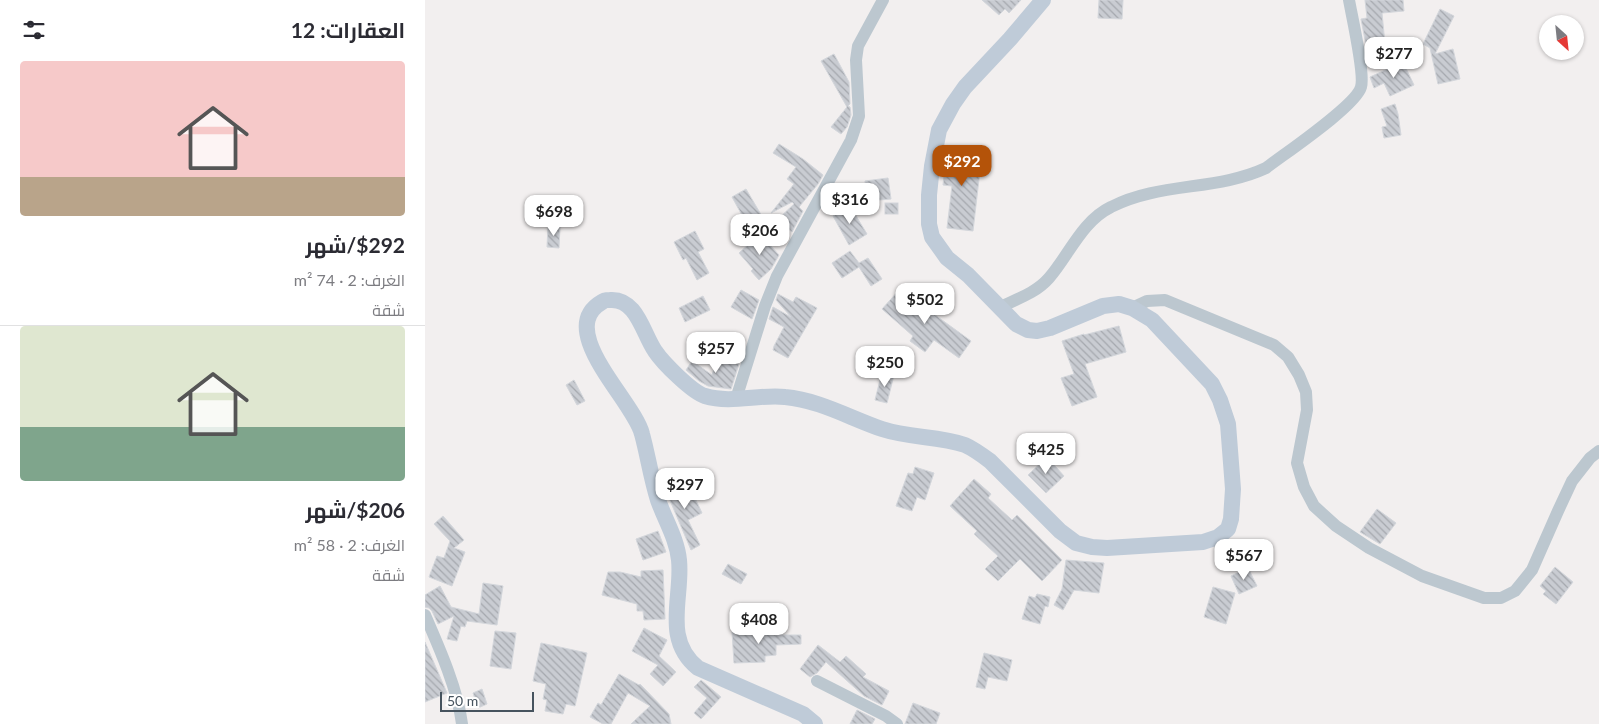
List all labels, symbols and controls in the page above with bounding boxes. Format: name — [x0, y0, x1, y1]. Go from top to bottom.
north arrow — [1539, 15, 1584, 60]
map controls — [1539, 15, 1584, 60]
icon: filters — [20, 16, 48, 44]
text: العقارات: 12 — [291, 17, 405, 42]
pin: $277 — [1364, 36, 1424, 79]
text: $277 — [1375, 43, 1413, 62]
icon: home — [168, 93, 258, 183]
pin: $292 — [932, 144, 992, 187]
text: $292 — [943, 151, 981, 170]
pin: $316 — [820, 182, 880, 225]
text: $316 — [831, 189, 869, 208]
pin: $698 — [524, 194, 584, 237]
text: $698 — [535, 201, 573, 220]
pin: $206 — [730, 214, 790, 256]
text: $206 — [741, 220, 779, 239]
text: $292/شهر — [305, 232, 405, 257]
text: الغرف: 2 · 74 m² — [294, 270, 405, 289]
pin: $502 — [895, 282, 955, 325]
text: $502 — [906, 289, 944, 308]
text: شقة — [372, 300, 405, 319]
pin: $257 — [686, 332, 746, 374]
text: $257 — [697, 338, 735, 357]
pin: $250 — [855, 346, 915, 388]
text: $250 — [866, 352, 904, 371]
icon: home — [168, 359, 258, 449]
pin: $425 — [1016, 432, 1076, 475]
text: $425 — [1027, 439, 1065, 458]
pin: $297 — [655, 468, 715, 510]
text: $297 — [666, 474, 704, 493]
text: $206/شهر — [305, 497, 405, 522]
text: الغرف: 2 · 58 m² — [294, 535, 405, 554]
pin: $567 — [1214, 538, 1274, 581]
text: $567 — [1225, 545, 1263, 564]
text: شقة — [372, 565, 405, 584]
pin: $408 — [729, 602, 789, 645]
text: $408 — [740, 609, 778, 628]
scale bar — [440, 689, 534, 712]
text: 50 m — [447, 692, 478, 709]

